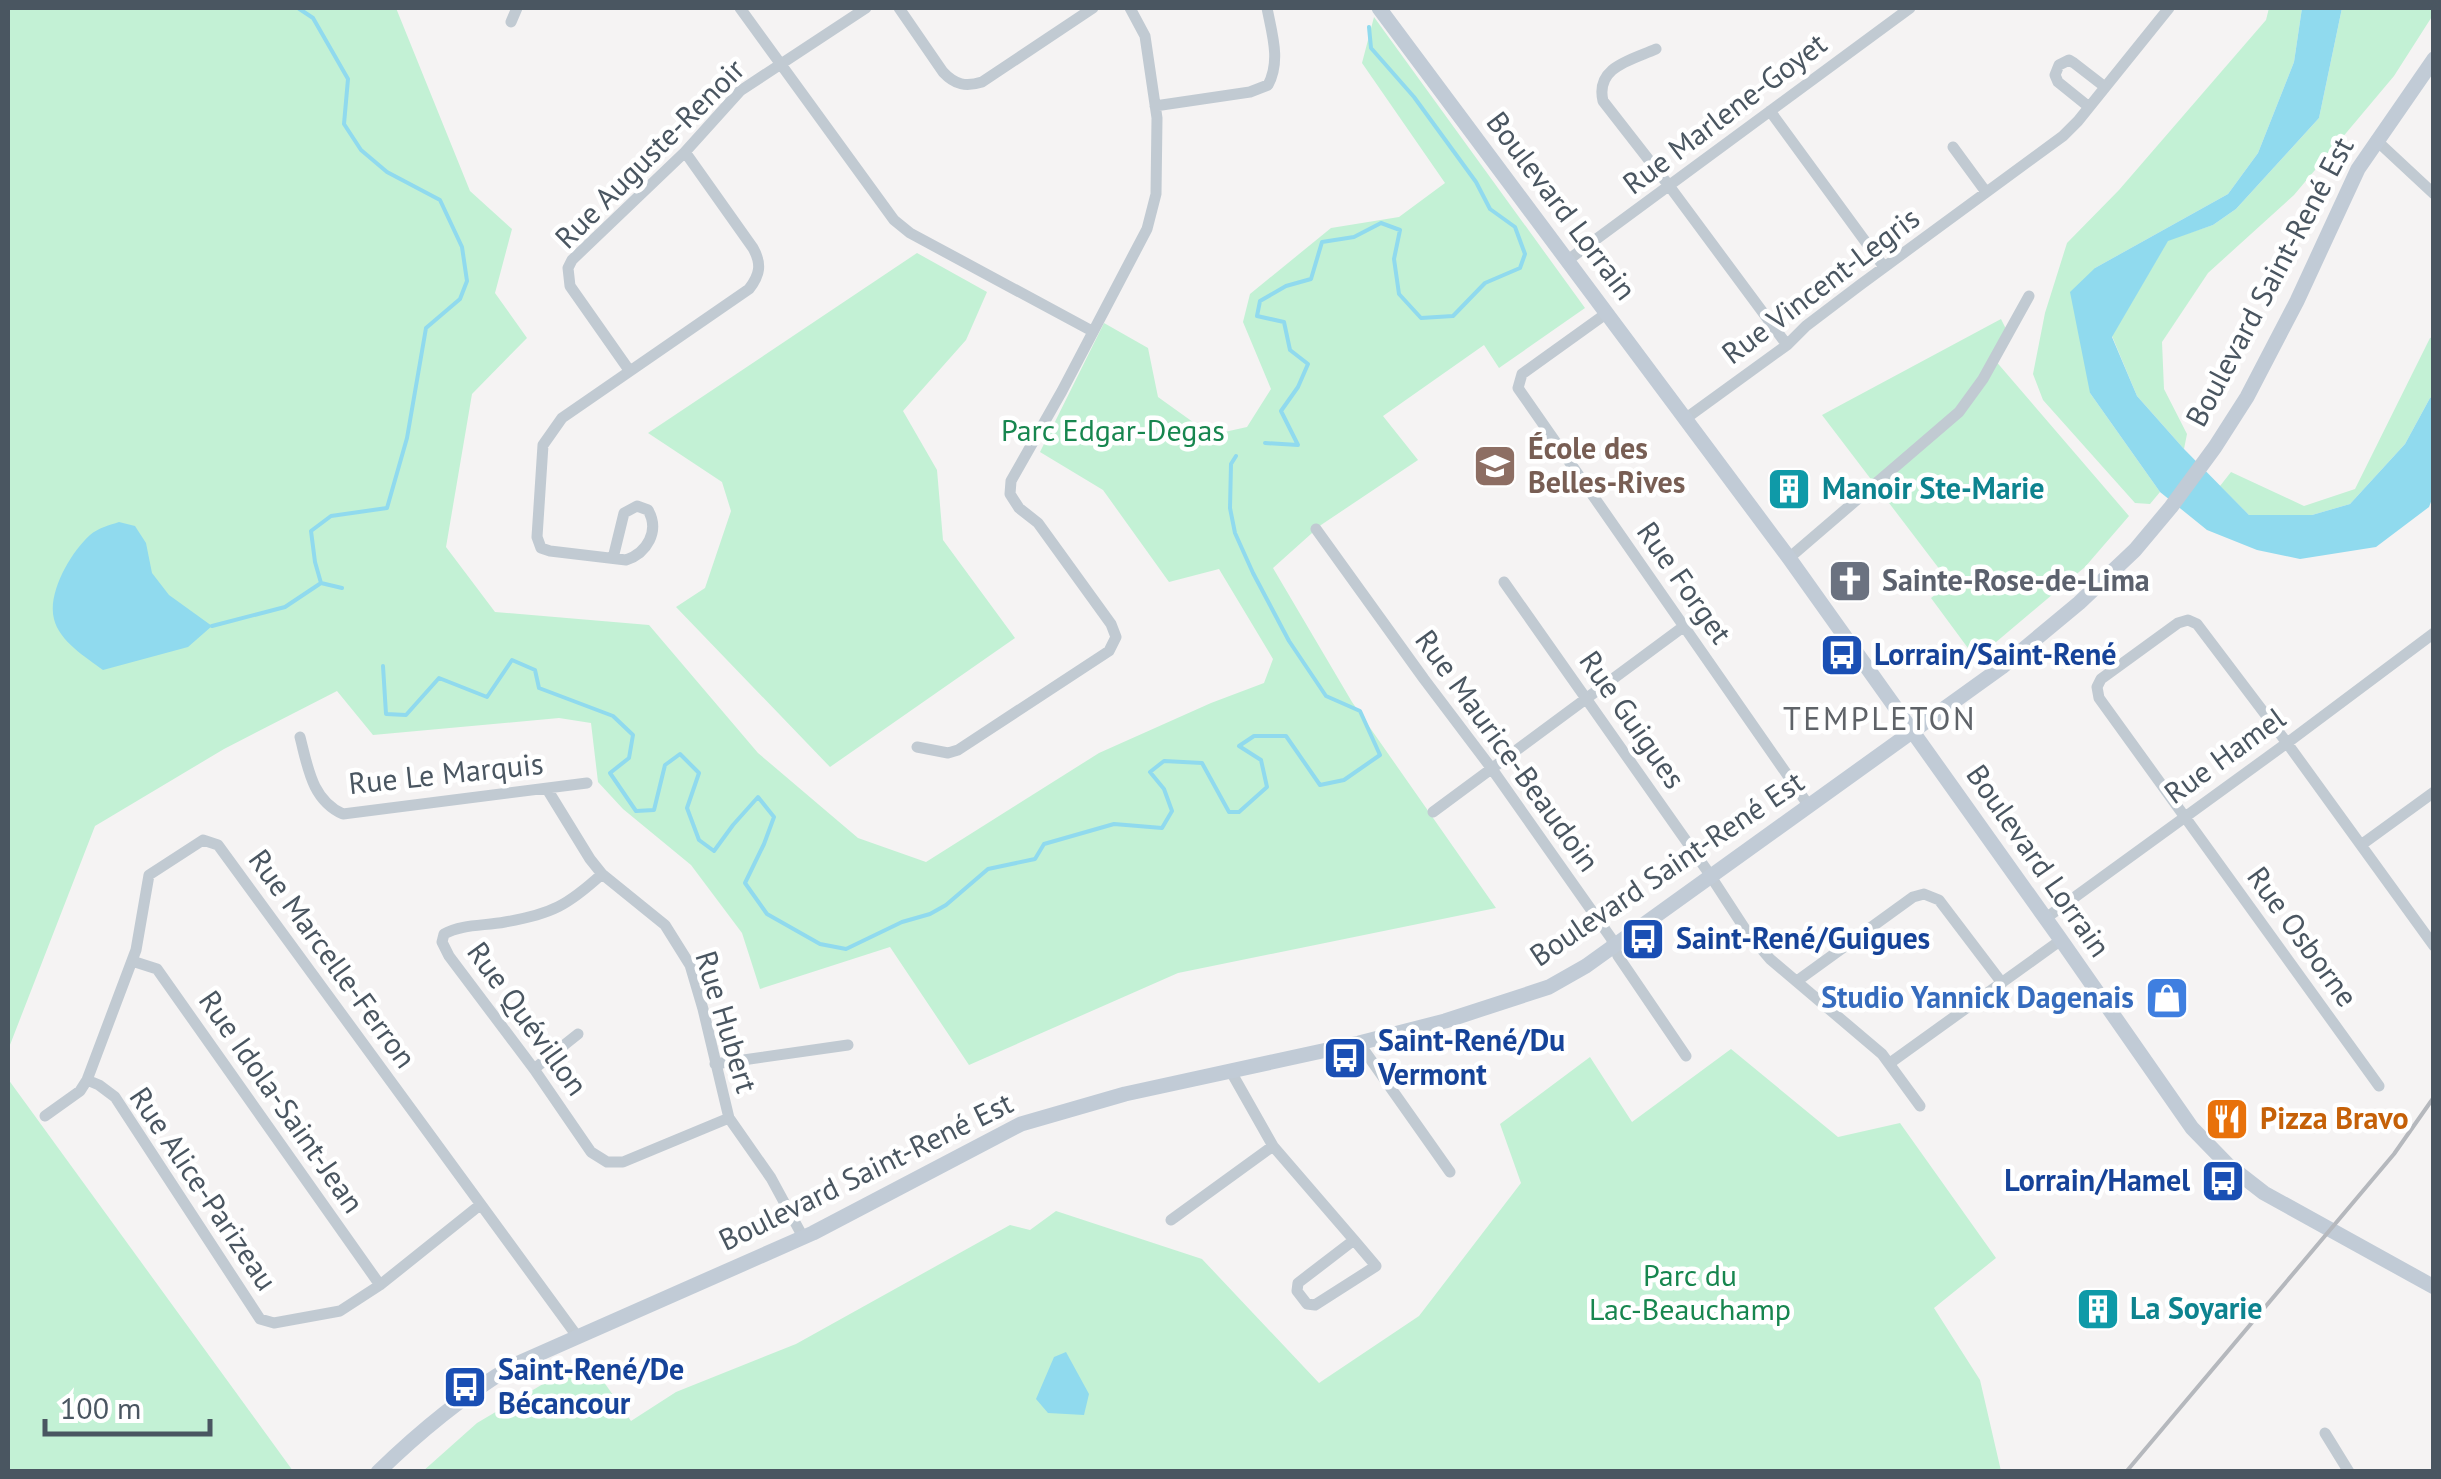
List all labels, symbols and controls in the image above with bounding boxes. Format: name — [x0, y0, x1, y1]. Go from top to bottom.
street label: Rue Marlene-Goyet — [1614, 23, 1834, 202]
street label: Rue Auguste-Renoir — [546, 50, 752, 256]
street label: Boulevard Lorrain — [1479, 103, 1646, 307]
street label: Boulevard Saint-René Est — [2176, 130, 2362, 433]
street label: Rue Vincent-Legris — [1713, 198, 1927, 372]
park label: Parc Edgar-Degas — [1001, 410, 1225, 449]
place label: École des Belles-Rives — [1528, 428, 1685, 501]
school or university icon: École des Belles-Rives — [1472, 443, 1518, 489]
building icon: Manoir Ste-Marie — [1766, 466, 1812, 512]
place label: Manoir Ste-Marie — [1822, 468, 2045, 507]
street label: Rue Forget — [1629, 513, 1741, 651]
church icon: Sainte-Rose-de-Lima — [1827, 558, 1873, 604]
place label: Sainte-Rose-de-Lima — [1882, 560, 2150, 599]
street label: Rue Maurice-Beaudoin — [1407, 622, 1609, 879]
bus stop icon: Lorrain/Saint-René — [1819, 632, 1865, 678]
place label: Lorrain/Saint-René — [1874, 634, 2117, 673]
street label: Rue Guigues — [1571, 643, 1695, 796]
district label: TEMPLETON — [1783, 697, 1977, 739]
street label: Rue Hamel — [2156, 698, 2293, 812]
street label: Rue Le Marquis — [346, 743, 545, 802]
street label: Boulevard Lorrain — [1958, 756, 2120, 964]
street label: Boulevard Saint-René Est — [1522, 761, 1811, 974]
street label: Rue Marcelle-Ferron — [241, 841, 426, 1075]
street label: Rue Osborne — [2239, 858, 2367, 1014]
bus stop icon: Saint-René/Guigues — [1620, 916, 1666, 962]
place label: Saint-René/Guigues — [1676, 918, 1930, 957]
street label: Rue Quévillon — [459, 934, 597, 1103]
street label: Rue Hubert — [687, 946, 767, 1097]
shop icon: Studio Yannick Dagenais — [2144, 975, 2190, 1021]
place label: Studio Yannick Dagenais — [1821, 977, 2134, 1016]
street label: Rue Idola-Saint-Jean — [191, 982, 374, 1220]
place label: Saint-René/Du Vermont — [1377, 1020, 1565, 1093]
bus stop icon: Saint-René/Du Vermont — [1322, 1035, 1368, 1081]
street label: Rue Alice-Parizeau — [122, 1079, 287, 1297]
street label: Boulevard Saint-René Est — [712, 1082, 1019, 1259]
restaurant icon: Pizza Bravo — [2204, 1096, 2250, 1142]
place label: Pizza Bravo — [2260, 1098, 2409, 1137]
bus stop icon: Lorrain/Hamel — [2200, 1158, 2246, 1204]
place label: Lorrain/Hamel — [2004, 1160, 2190, 1199]
park label: Parc du Lac-Beauchamp — [1589, 1255, 1791, 1328]
building icon: La Soyarie — [2075, 1286, 2121, 1332]
place label: La Soyarie — [2130, 1288, 2263, 1327]
place label: Saint-René/De Bécancour — [498, 1349, 684, 1422]
bus stop icon: Saint-René/De Bécancour — [442, 1364, 488, 1410]
scale bar — [45, 1374, 210, 1436]
text: 100 m — [60, 1388, 141, 1427]

